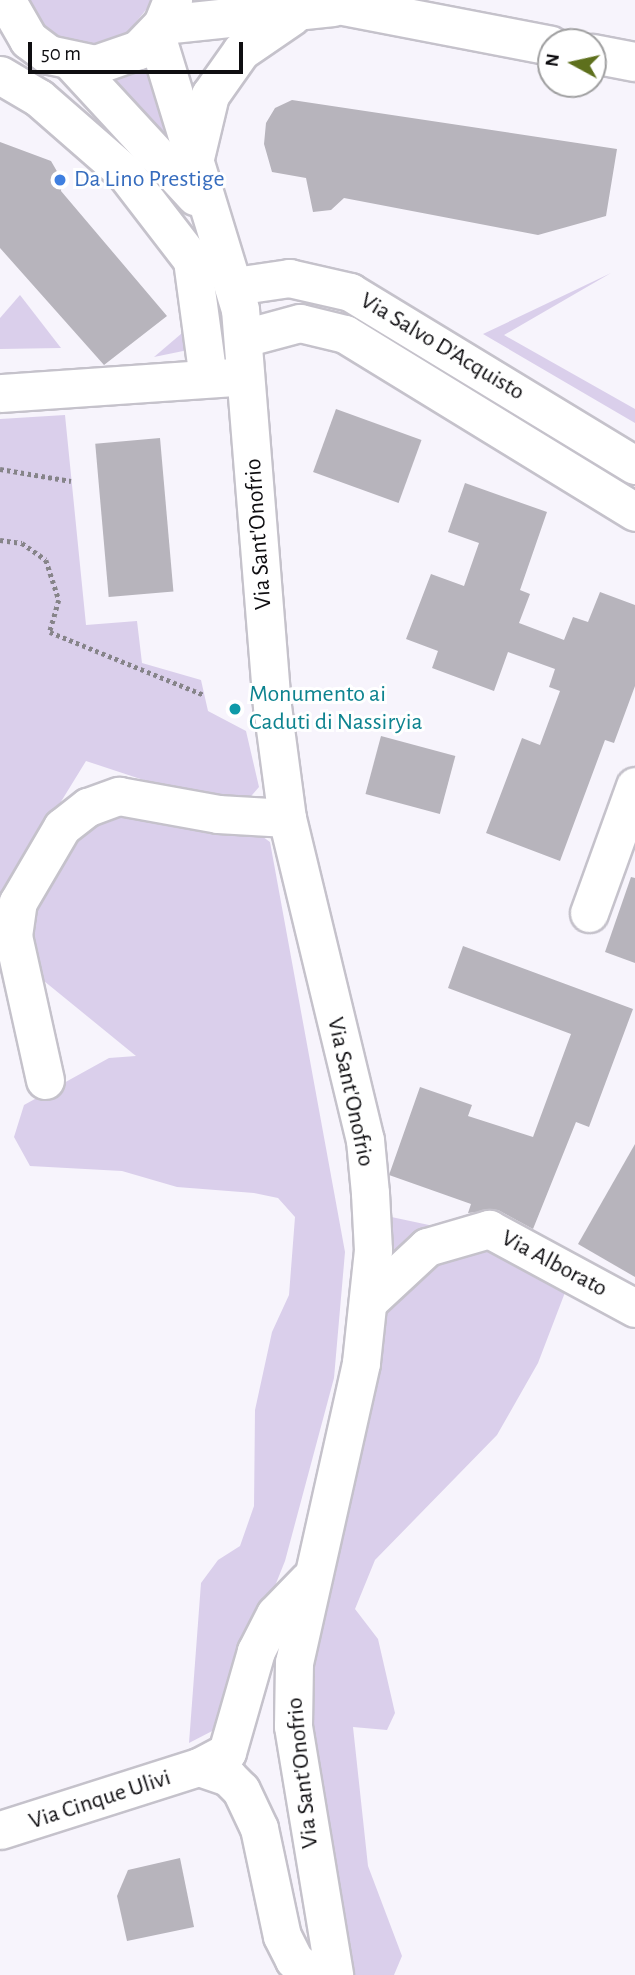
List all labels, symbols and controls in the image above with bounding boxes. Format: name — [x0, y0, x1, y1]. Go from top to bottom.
scale bar — [32, 28, 247, 72]
north arrow — [537, 28, 607, 98]
text: 50 m — [41, 43, 81, 64]
text: N — [542, 52, 563, 68]
place label: Da Lino Prestige — [74, 166, 225, 194]
marker: Da Lino Prestige — [52, 172, 68, 188]
street label: Via Salvo D'Acquisto — [355, 287, 529, 407]
street label: Via Sant'Onofrio — [239, 457, 279, 611]
place label: Monumento ai Caduti di Nassiryia — [249, 681, 423, 737]
marker: Monumento ai Caduti di Nassiryia — [227, 701, 243, 717]
street label: Via Sant'Onofrio — [320, 1015, 380, 1169]
street label: Via Alborato — [496, 1224, 612, 1304]
street label: Via Sant'Onofrio — [281, 1696, 325, 1850]
street label: Via Cinque Ulivi — [26, 1764, 174, 1836]

